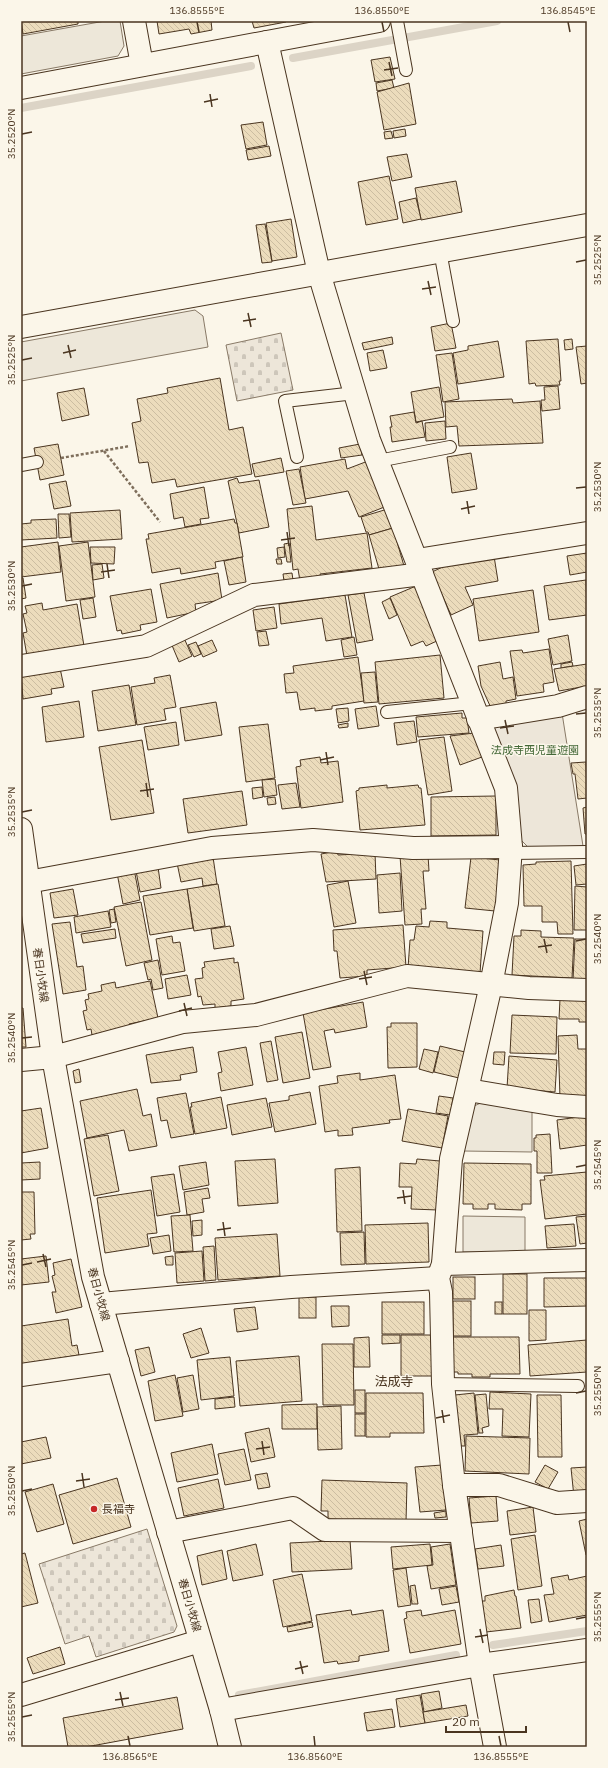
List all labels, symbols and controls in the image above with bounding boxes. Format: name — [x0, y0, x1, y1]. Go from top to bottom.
text: 136.8555°E — [169, 4, 225, 17]
text: 136.8550°E — [354, 4, 410, 17]
text: 136.8545°E — [540, 4, 596, 17]
text: 35.2520°N — [5, 109, 18, 159]
text: 35.2525°N — [591, 235, 604, 285]
text: 35.2525°N — [5, 335, 18, 385]
text: 35.2530°N — [591, 462, 604, 512]
text: 35.2530°N — [5, 561, 18, 611]
text: 35.2535°N — [591, 688, 604, 738]
park label: 法成寺西児童遊園 — [491, 743, 579, 757]
text: 35.2535°N — [5, 787, 18, 837]
text: 35.2540°N — [591, 914, 604, 964]
street label: 春日小牧線 — [30, 947, 52, 1003]
text: 35.2540°N — [5, 1013, 18, 1063]
text: 35.2545°N — [591, 1140, 604, 1190]
text: 35.2545°N — [5, 1240, 18, 1290]
street label: 春日小牧線 — [85, 1266, 113, 1322]
text: 35.2550°N — [591, 1366, 604, 1416]
district label: 法成寺 — [374, 1373, 414, 1390]
text: 35.2550°N — [5, 1466, 18, 1516]
place label: 長福寺 — [102, 1502, 135, 1516]
marker: 長福寺 — [89, 1504, 99, 1514]
street label: 春日小牧線 — [176, 1577, 204, 1633]
text: 35.2555°N — [591, 1592, 604, 1642]
text: 35.2555°N — [5, 1692, 18, 1742]
scale bar — [446, 1708, 526, 1734]
text: 20 m — [452, 1714, 480, 1729]
text: 136.8565°E — [102, 1750, 158, 1763]
text: 136.8560°E — [287, 1750, 343, 1763]
text: 136.8555°E — [473, 1750, 529, 1763]

